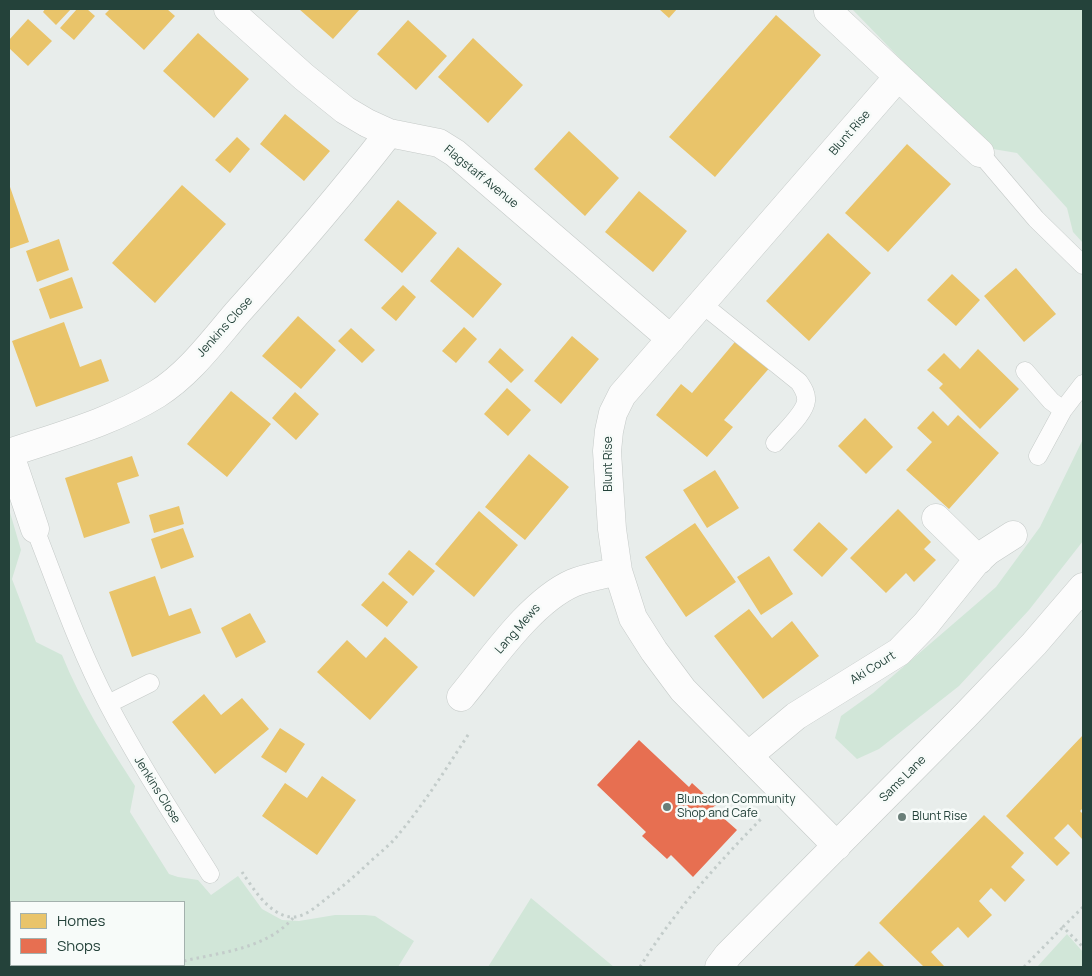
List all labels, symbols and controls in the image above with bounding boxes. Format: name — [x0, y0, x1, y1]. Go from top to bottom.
street label: Blunt Rise — [826, 107, 874, 159]
street label: Flagstaff Avenue — [441, 143, 521, 211]
street label: Jenkins Close — [194, 294, 256, 360]
street label: Blunt Rise — [602, 436, 616, 492]
street label: Lang Mews — [492, 601, 544, 657]
street label: Aki Court — [848, 648, 898, 688]
street label: Sams Lane — [877, 753, 929, 805]
street label: Jenkins Close — [131, 754, 183, 826]
place label: Blunsdon Community Shop and Cafe — [677, 793, 795, 821]
marker: Blunsdon Community Shop and Cafe — [661, 801, 673, 813]
place label: Blunt Rise — [912, 810, 967, 824]
marker: Blunt Rise — [896, 811, 908, 823]
legend — [10, 901, 185, 966]
text: Homes — [57, 910, 105, 931]
text: Shops — [57, 935, 101, 956]

